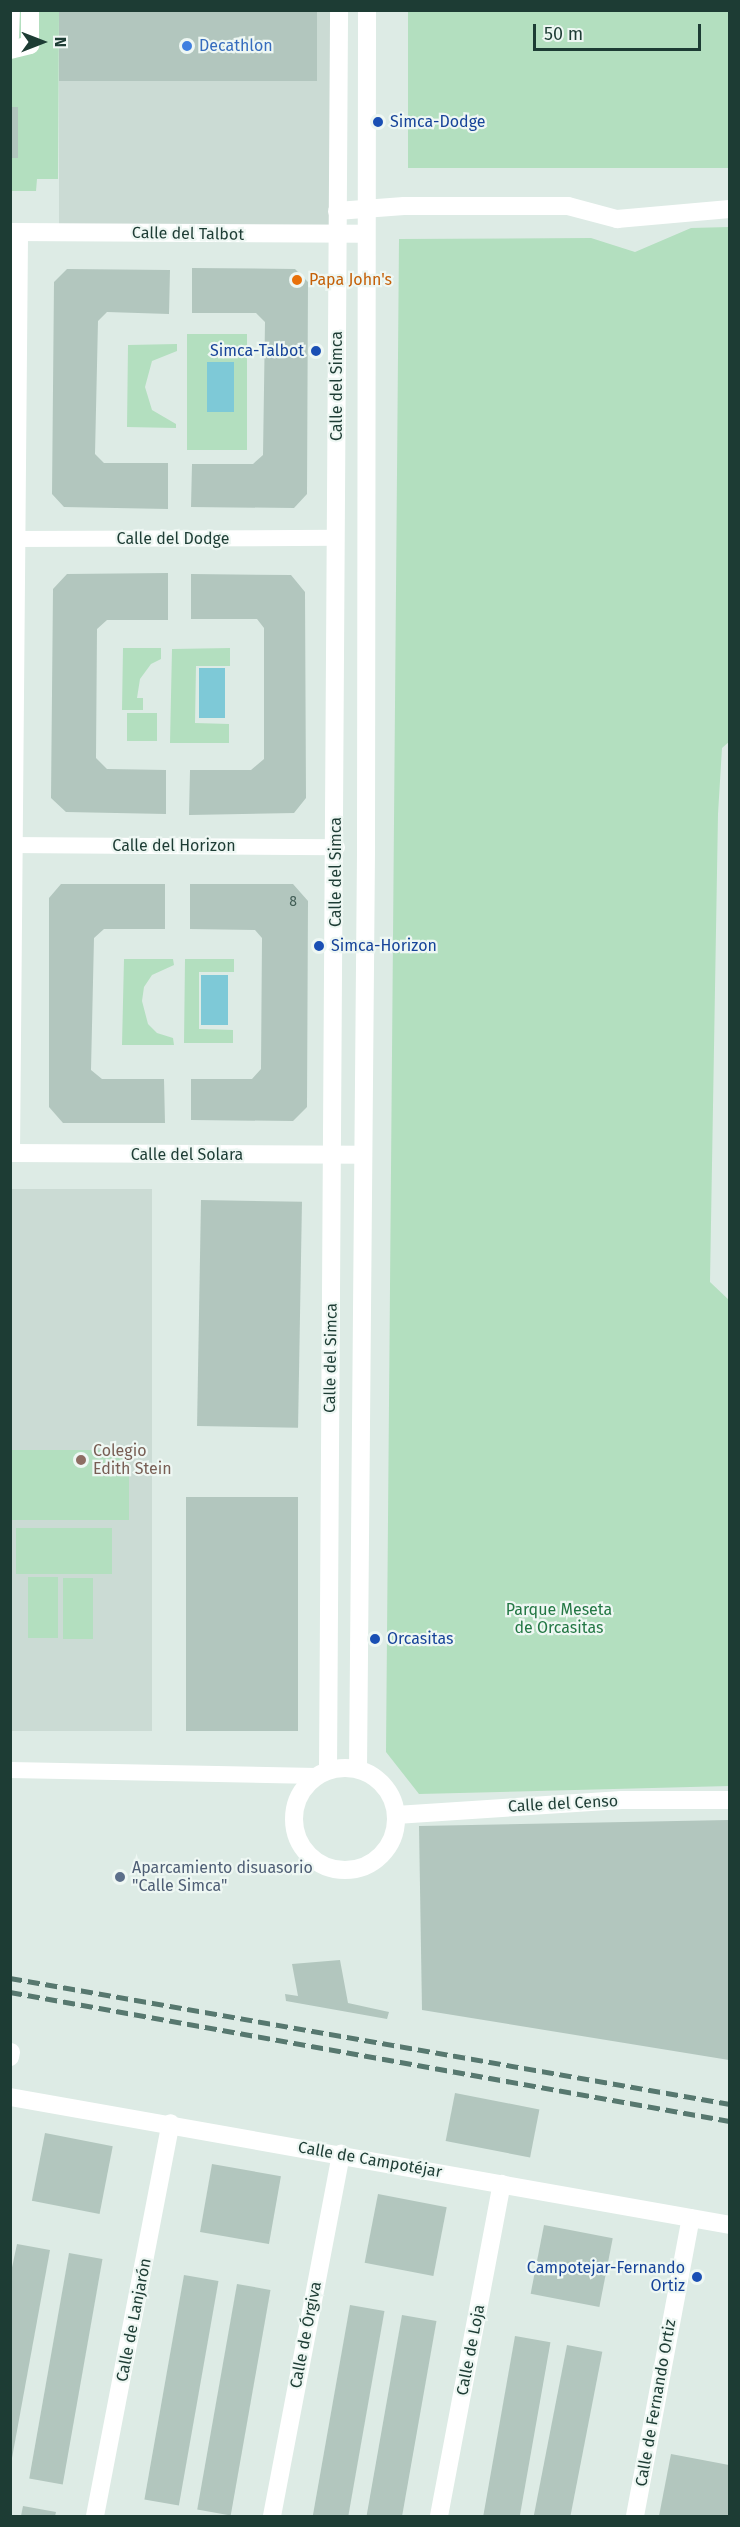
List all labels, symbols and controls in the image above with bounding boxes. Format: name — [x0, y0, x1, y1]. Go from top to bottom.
north arrow — [12, 12, 72, 72]
scale bar — [536, 12, 704, 50]
text: 50 m — [544, 23, 583, 45]
place label: Decathlon — [199, 36, 273, 56]
text: N — [51, 37, 70, 47]
marker: Decathlon — [180, 39, 194, 53]
place label: Simca-Dodge — [390, 112, 485, 132]
marker: Simca-Dodge — [371, 115, 385, 129]
street label: Calle del Talbot — [132, 223, 244, 245]
place label: Papa John's — [309, 270, 392, 290]
marker: Papa John's — [290, 273, 304, 287]
street label: Calle del Simca — [327, 331, 347, 441]
place label: Simca-Talbot — [210, 341, 304, 361]
marker: Simca-Talbot — [309, 344, 323, 358]
street label: Calle del Dodge — [117, 529, 229, 549]
street label: Calle del Simca — [326, 817, 346, 927]
street label: Calle del Horizon — [112, 836, 236, 856]
house number: 8 — [289, 894, 297, 910]
place label: Simca-Horizon — [331, 936, 437, 956]
marker: Simca-Horizon — [312, 939, 326, 953]
street label: Calle del Solara — [131, 1145, 243, 1165]
street label: Calle del Simca — [320, 1303, 342, 1413]
place label: Colegio Edith Stein — [93, 1441, 172, 1479]
marker: Colegio Edith Stein — [74, 1453, 88, 1467]
park label: Parque Meseta de Orcasitas — [506, 1600, 612, 1638]
place label: Orcasitas — [387, 1629, 453, 1649]
marker: Orcasitas — [368, 1632, 382, 1646]
street label: Calle del Censo — [507, 1792, 619, 1816]
place label: Aparcamiento disuasorio "Calle Simca" — [132, 1858, 313, 1896]
marker: Aparcamiento disuasorio "Calle Simca" — [113, 1870, 127, 1884]
street label: Calle de Campotéjar — [297, 2138, 443, 2182]
street label: Calle de Lanjarón — [113, 2257, 155, 2383]
place label: Campotejar-Fernando Ortiz — [527, 2258, 685, 2296]
marker: Campotejar-Fernando Ortiz — [690, 2270, 704, 2284]
street label: Calle de Órgiva — [286, 2280, 326, 2390]
street label: Calle de Loja — [453, 2303, 489, 2397]
street label: Calle de Fernando Ortiz — [632, 2318, 680, 2488]

